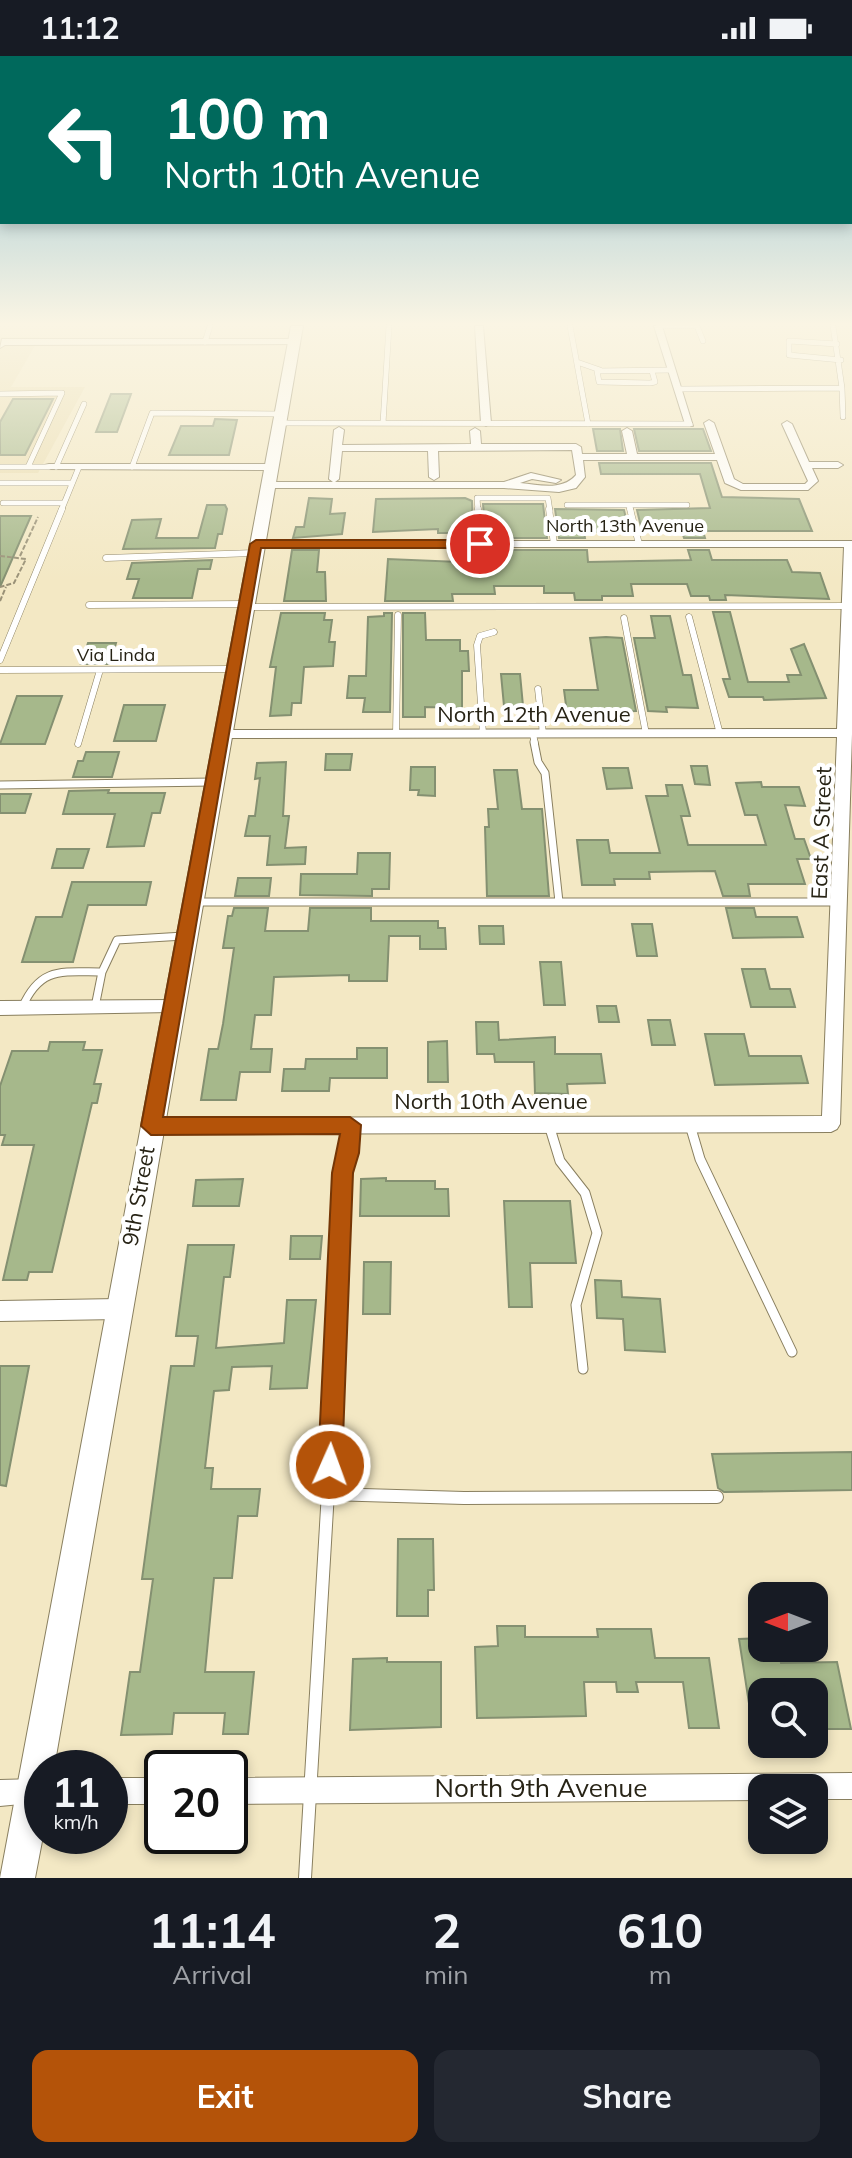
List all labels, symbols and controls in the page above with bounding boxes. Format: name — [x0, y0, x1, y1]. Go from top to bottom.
text: 11:12 — [40, 9, 119, 47]
text: 100 m — [164, 83, 331, 153]
icon: left — [32, 88, 136, 192]
text: North 10th Avenue — [164, 152, 480, 197]
pin — [446, 510, 514, 578]
street label: North 13th Avenue — [546, 514, 704, 537]
icon: arrive — [458, 522, 502, 566]
street label: Via Linda — [77, 643, 155, 666]
street label: North 12th Avenue — [437, 700, 631, 728]
street label: East A Street — [805, 766, 837, 900]
street label: North 10th Avenue — [394, 1087, 588, 1115]
street label: 9th Street — [115, 1144, 161, 1248]
position arrow — [288, 1423, 372, 1507]
north arrow — [748, 1582, 828, 1662]
map controls — [748, 1582, 828, 1854]
button: search — [748, 1678, 828, 1758]
speed limit sign: 20 — [144, 1750, 248, 1854]
text: 11 — [52, 1767, 100, 1817]
street label: North 9th Avenue — [435, 1771, 647, 1804]
button: layers — [748, 1774, 828, 1854]
text: km/h — [53, 1809, 99, 1834]
text: 11:14 — [149, 1900, 276, 1960]
text: 2 — [432, 1900, 461, 1960]
text: 610 — [617, 1900, 703, 1960]
text: Arrival — [172, 1958, 252, 1991]
text: min — [424, 1958, 468, 1991]
text: m — [649, 1958, 672, 1991]
button: Exit — [32, 2050, 418, 2142]
button: Share — [434, 2050, 820, 2142]

